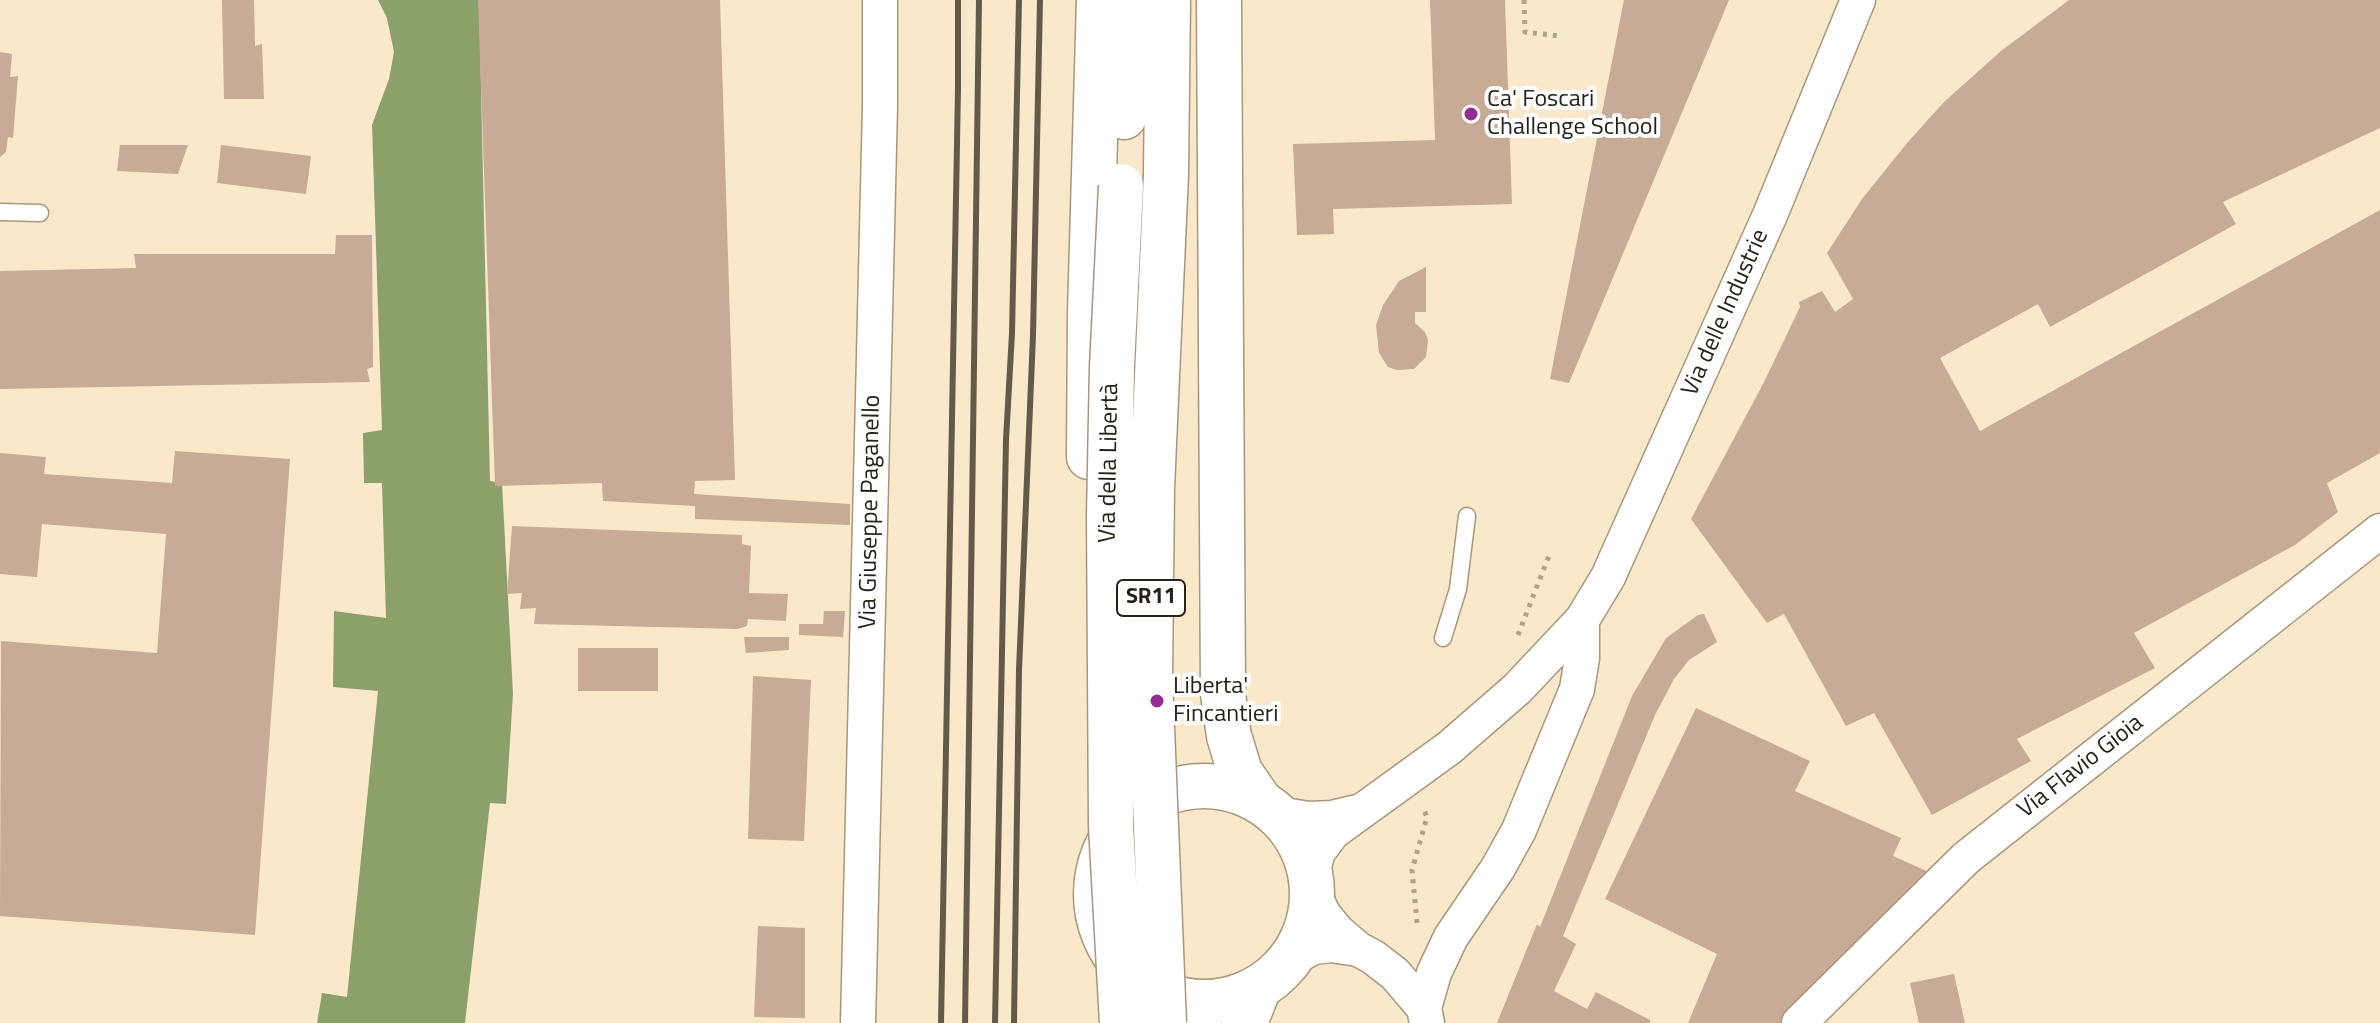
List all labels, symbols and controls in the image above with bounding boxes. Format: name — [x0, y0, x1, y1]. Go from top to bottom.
place label: Ca' Foscari Challenge School — [1487, 86, 1658, 142]
marker: Ca' Foscari Challenge School — [1462, 105, 1480, 123]
street label: Via delle Industrie — [1676, 225, 1776, 401]
street label: Via della Libertà — [1094, 383, 1126, 543]
street label: Via Giuseppe Paganello — [855, 394, 887, 630]
road number: SR11 — [1117, 580, 1185, 616]
place label: Liberta' Fincantieri — [1173, 673, 1278, 729]
marker: Liberta' Fincantieri — [1148, 692, 1166, 710]
street label: Via Flavio Gioia — [2013, 709, 2149, 825]

